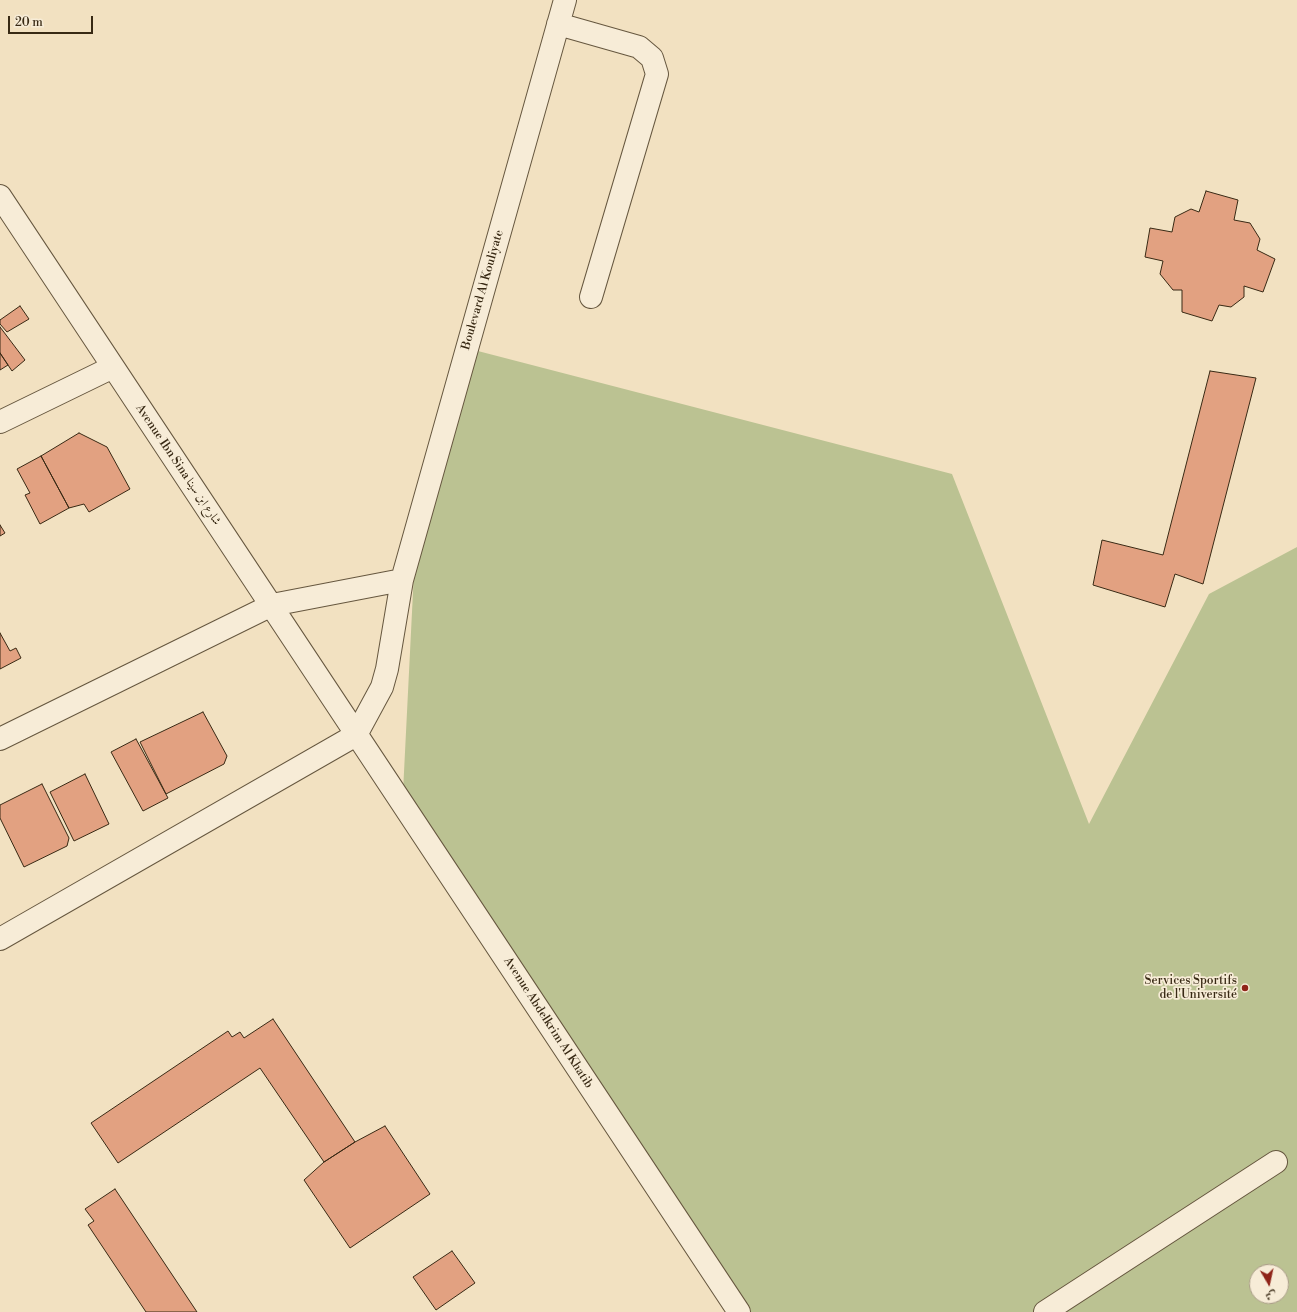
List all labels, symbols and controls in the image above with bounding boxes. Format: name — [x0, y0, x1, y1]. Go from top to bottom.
scale bar — [10, 8, 95, 34]
text: 20 m — [15, 15, 43, 30]
street label: Boulevard Al Kouliyate — [459, 228, 507, 352]
street label: Avenue Ibn Sina شارع ابن سينا — [132, 402, 224, 528]
street label: Avenue Abdelkrim Al Khatib — [500, 955, 596, 1091]
place label: Services Sportifs de l'Université — [1145, 974, 1237, 1002]
marker: Services Sportifs de l'Université — [1240, 983, 1250, 993]
north arrow — [1249, 1264, 1289, 1304]
text: ش — [1264, 1287, 1277, 1303]

